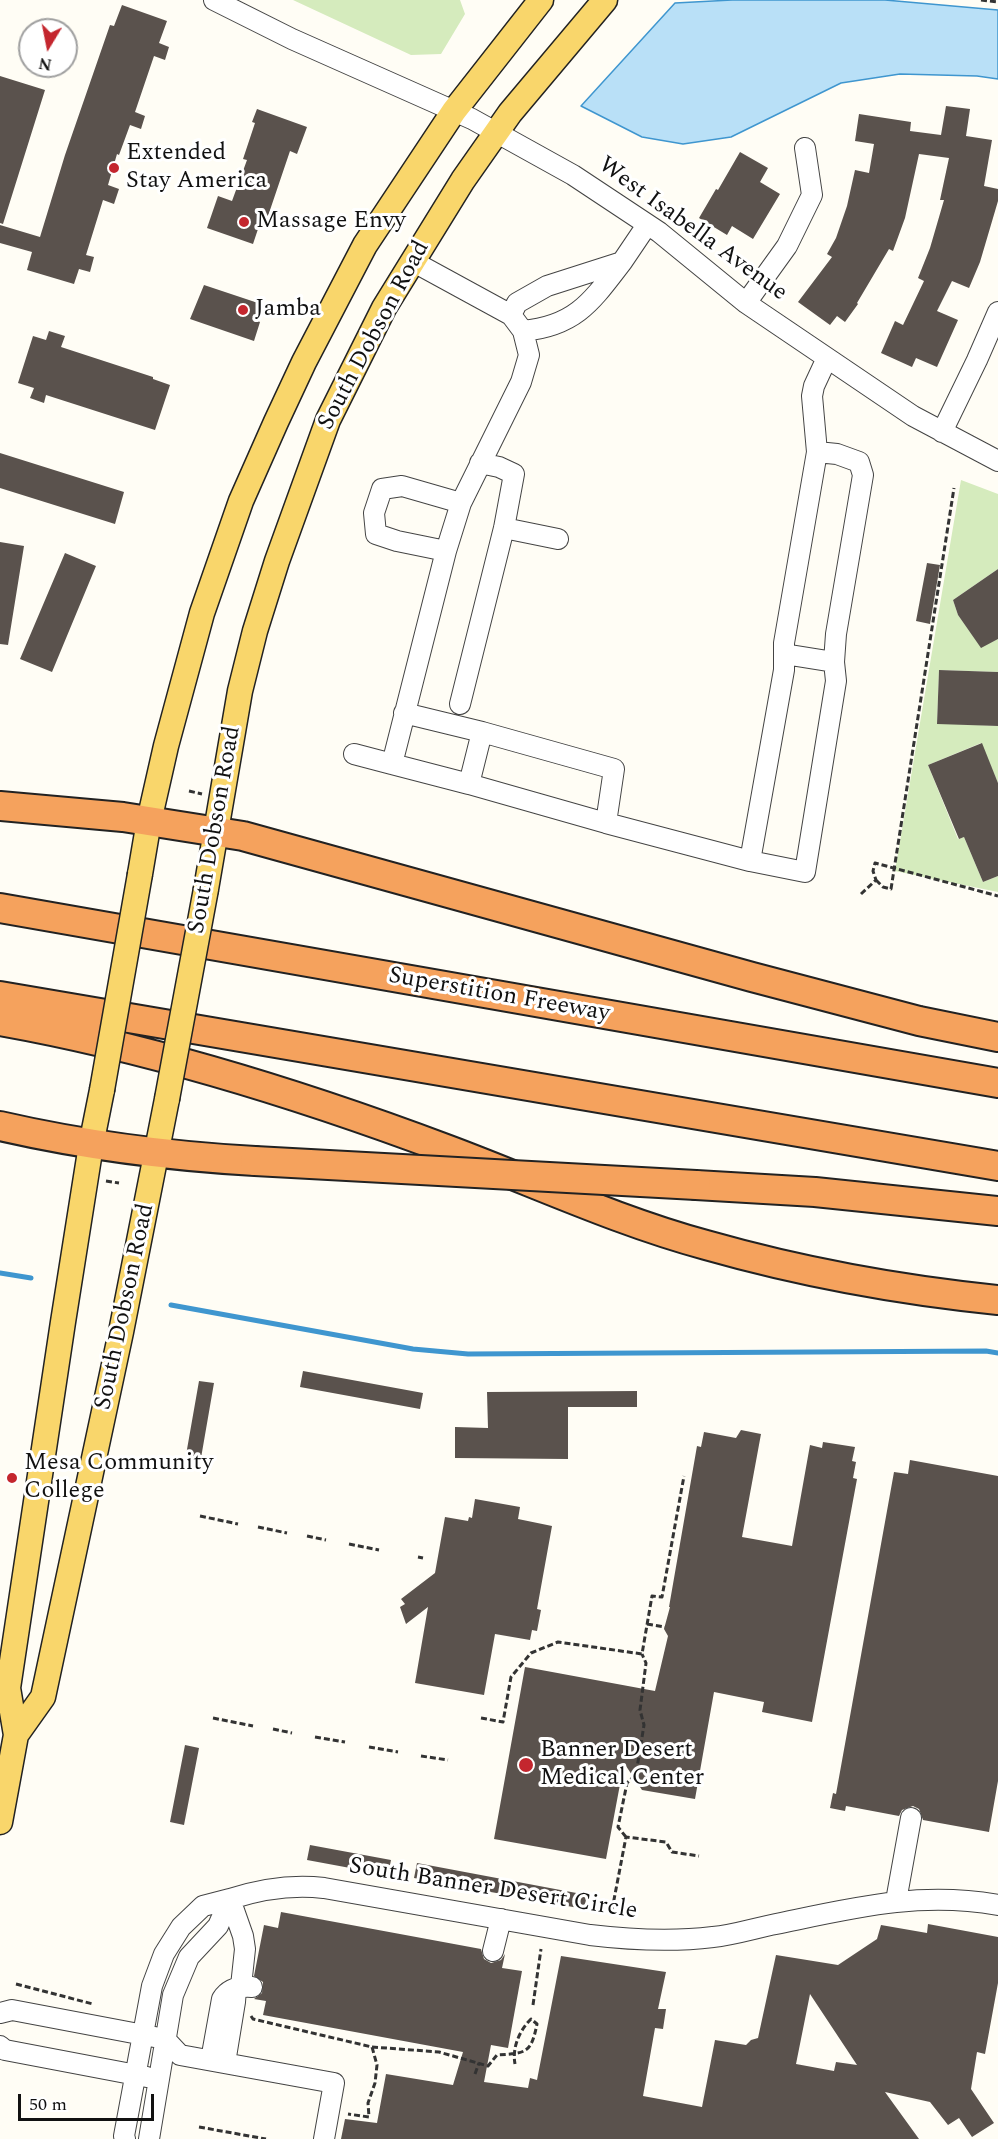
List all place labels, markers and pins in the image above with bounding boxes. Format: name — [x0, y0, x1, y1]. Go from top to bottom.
place label: Extended Stay America — [126, 140, 267, 196]
marker: Extended Stay America — [107, 161, 121, 175]
place label: Massage Envy — [256, 208, 406, 236]
marker: Massage Envy — [237, 215, 251, 229]
place label: Jamba — [255, 296, 321, 324]
marker: Jamba — [236, 303, 250, 317]
place label: Mesa Community College — [24, 1450, 213, 1506]
marker: Mesa Community College — [5, 1471, 19, 1485]
place label: Banner Desert Medical Center — [540, 1737, 704, 1793]
marker: Banner Desert Medical Center — [517, 1756, 535, 1774]

